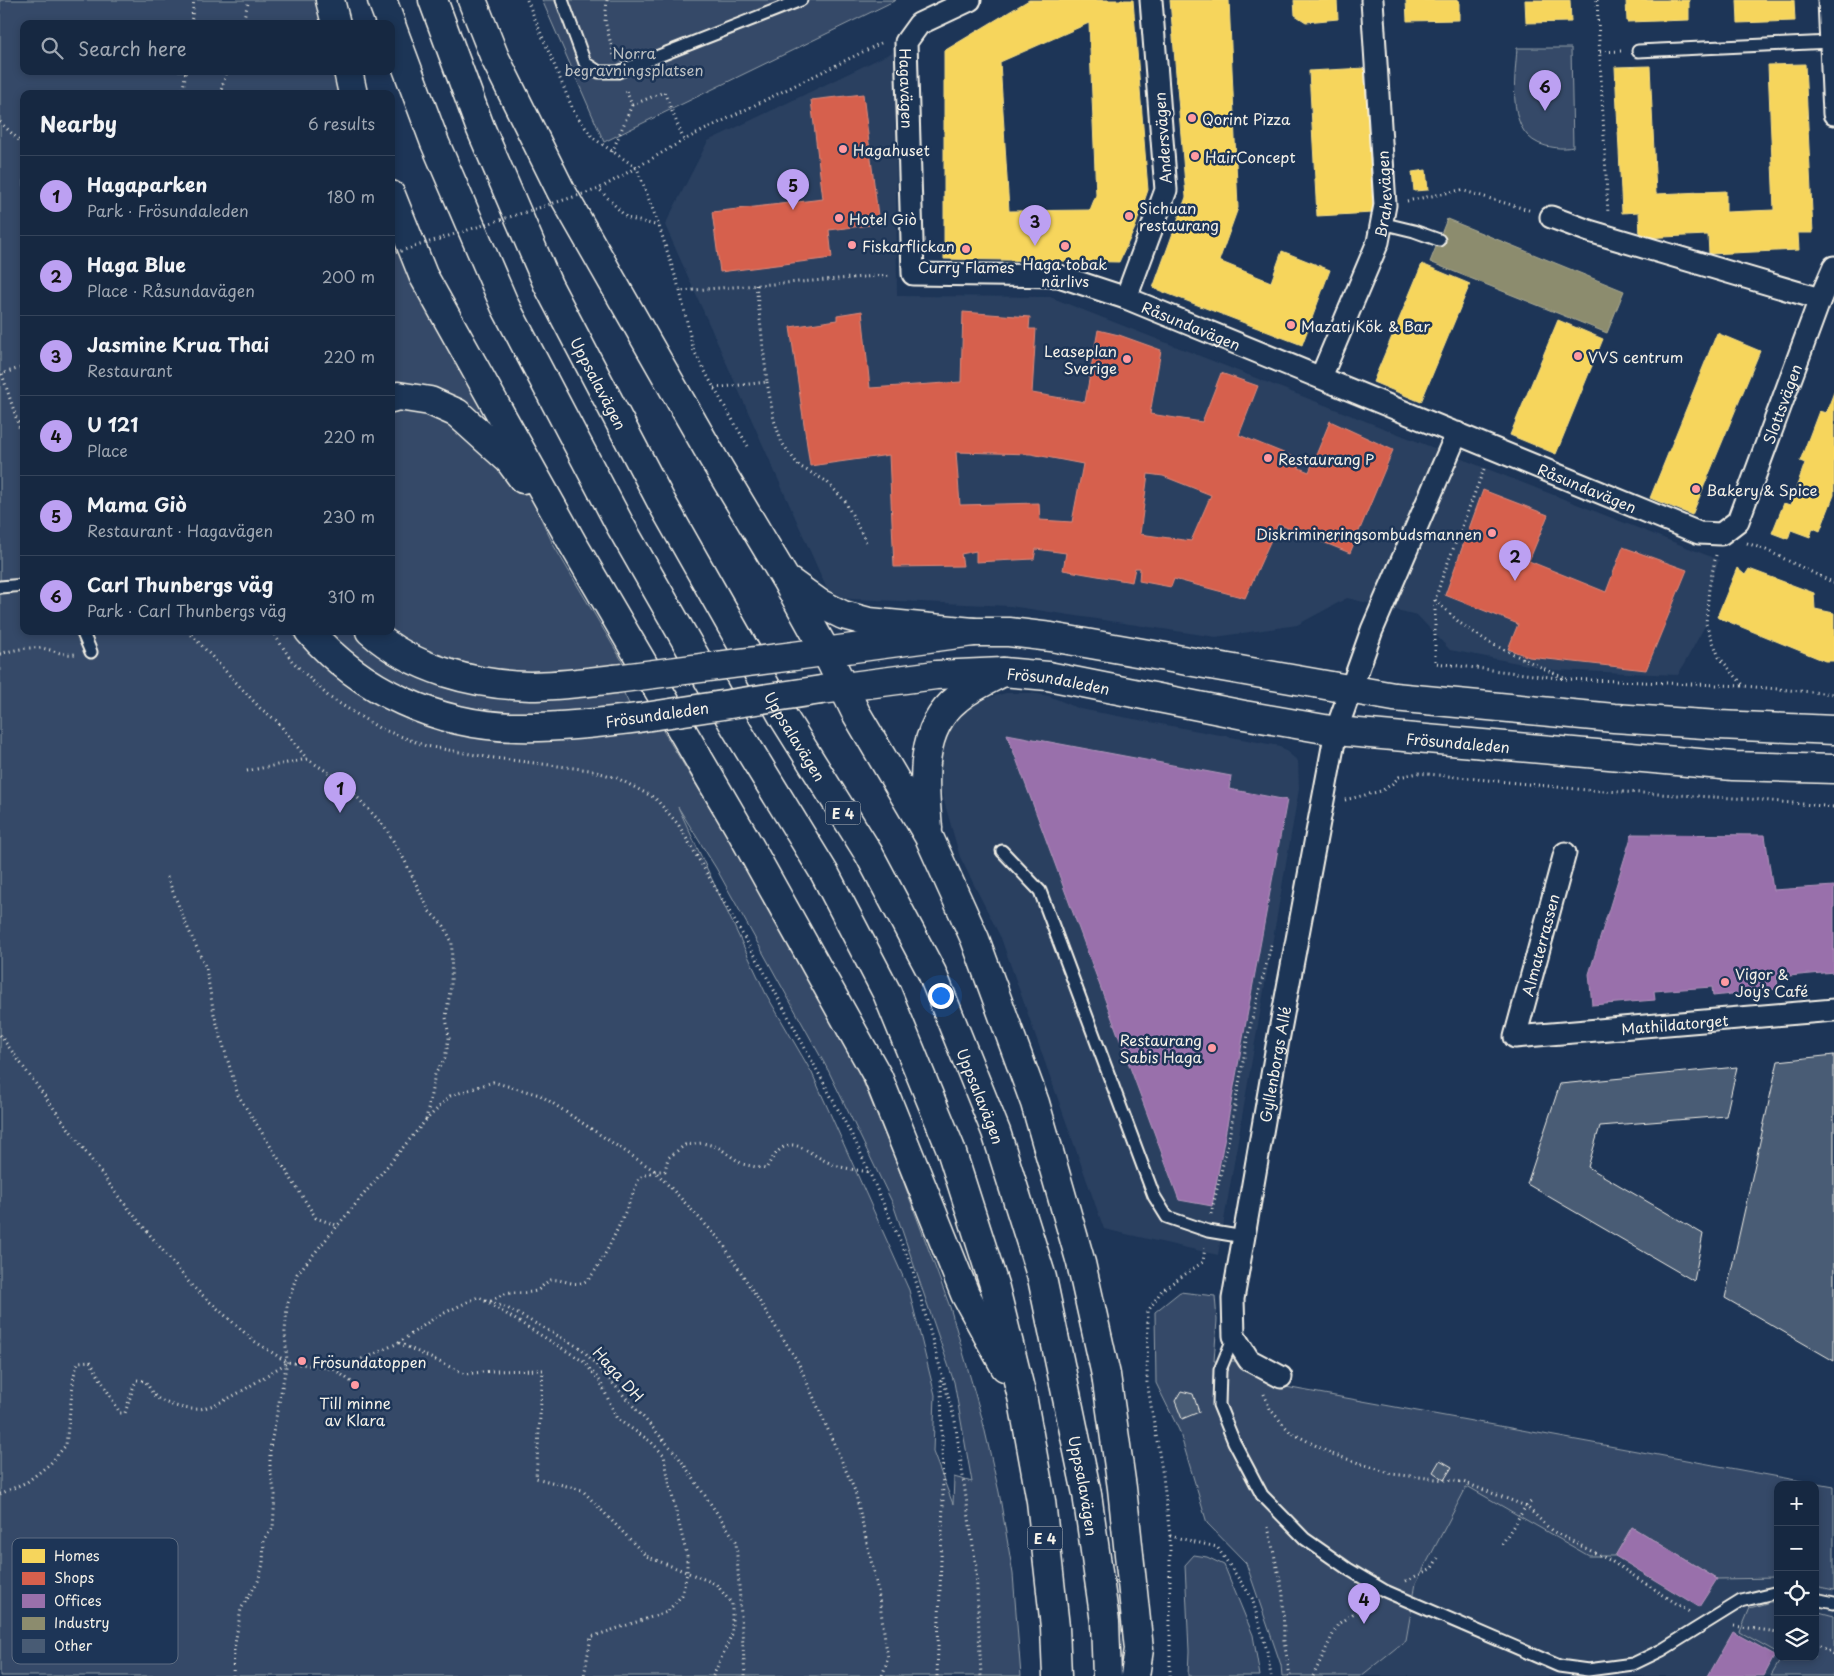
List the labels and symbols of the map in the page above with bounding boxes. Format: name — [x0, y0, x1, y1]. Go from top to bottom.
park label: Norra begravningsplatsen — [565, 41, 703, 81]
street label: Hagavägen — [895, 48, 920, 129]
pin: 6 — [1529, 70, 1561, 111]
street label: Andersvägen — [1147, 91, 1177, 185]
place label: Qorint Pizza — [1202, 107, 1291, 130]
marker: Qorint Pizza — [1186, 112, 1198, 124]
place label: Hagahuset — [853, 138, 930, 161]
marker: Hagahuset — [837, 143, 849, 155]
place label: HairConcept — [1205, 145, 1296, 168]
marker: HairConcept — [1189, 150, 1201, 162]
street label: Brahevägen — [1368, 150, 1397, 239]
pin: 5 — [777, 169, 809, 210]
place label: Sichuan restaurang — [1139, 196, 1219, 236]
pin: 3 — [1019, 205, 1051, 246]
place label: Hotel Giò — [849, 207, 917, 230]
marker: Sichuan restaurang — [1123, 210, 1135, 222]
marker: Hotel Giò — [833, 212, 845, 224]
place label: Fiskarflickan — [862, 234, 955, 257]
marker: Fiskarflickan — [846, 239, 858, 251]
marker: Haga tobak närlivs — [1059, 240, 1071, 252]
marker: Curry Flames — [960, 243, 972, 255]
place label: Haga tobak närlivs — [1023, 252, 1107, 292]
place label: Curry Flames — [918, 255, 1014, 278]
street label: Råsundavägen — [1139, 294, 1244, 355]
place label: Mazati Kök & Bar — [1301, 314, 1430, 337]
marker: Mazati Kök & Bar — [1285, 319, 1297, 331]
street label: Uppsalavägen — [565, 333, 633, 433]
place label: Leaseplan Sverige — [1044, 339, 1117, 379]
place label: VVS centrum — [1588, 345, 1683, 368]
marker: VVS centrum — [1572, 350, 1584, 362]
marker: Leaseplan Sverige — [1121, 353, 1133, 365]
street label: Slottsvägen — [1756, 360, 1807, 447]
place label: Restaurang P — [1278, 447, 1374, 470]
marker: Restaurang P — [1262, 452, 1274, 464]
street label: Råsundavägen — [1535, 457, 1640, 518]
place label: Bakery & Spice — [1706, 478, 1818, 501]
marker: Bakery & Spice — [1690, 483, 1702, 495]
place label: Diskrimineringsombudsmannen — [1256, 522, 1482, 545]
marker: Diskrimineringsombudsmannen — [1486, 527, 1498, 539]
pin: 2 — [1499, 540, 1531, 581]
street label: Frösundaleden — [1006, 661, 1112, 700]
street label: Uppsalavägen — [759, 687, 832, 785]
street label: Frösundaleden — [604, 695, 710, 733]
street label: Frösundaleden — [1405, 726, 1511, 758]
pin: 1 — [324, 772, 356, 813]
road number: E 4 — [826, 801, 860, 824]
street label: Almaterrassen — [1515, 891, 1565, 999]
place label: Vigor & Joy’s Café — [1735, 962, 1808, 1002]
marker: Vigor & Joy’s Café — [1719, 976, 1731, 988]
your location — [928, 983, 954, 1009]
street label: Gyllenborgs Allé — [1252, 1004, 1296, 1124]
street label: Mathildatorget — [1620, 1007, 1729, 1039]
place label: Restaurang Sabis Haga — [1119, 1028, 1203, 1068]
marker: Restaurang Sabis Haga — [1206, 1042, 1218, 1054]
street label: Uppsalavägen — [952, 1044, 1011, 1147]
street label: Haga DH — [588, 1341, 650, 1407]
place label: Frösundatoppen — [312, 1350, 427, 1373]
marker: Frösundatoppen — [296, 1355, 308, 1367]
marker: Till minne av Klara — [349, 1379, 361, 1391]
place label: Till minne av Klara — [319, 1391, 391, 1431]
street label: Uppsalavägen — [1064, 1433, 1104, 1537]
road number: E 4 — [1028, 1526, 1062, 1550]
legend — [12, 1538, 178, 1664]
text: Homes — [54, 1545, 100, 1566]
text: Shops — [54, 1567, 94, 1588]
pin: 4 — [1348, 1583, 1380, 1624]
text: Offices — [54, 1590, 101, 1611]
text: Industry — [54, 1612, 109, 1633]
text: Other — [54, 1635, 93, 1656]

